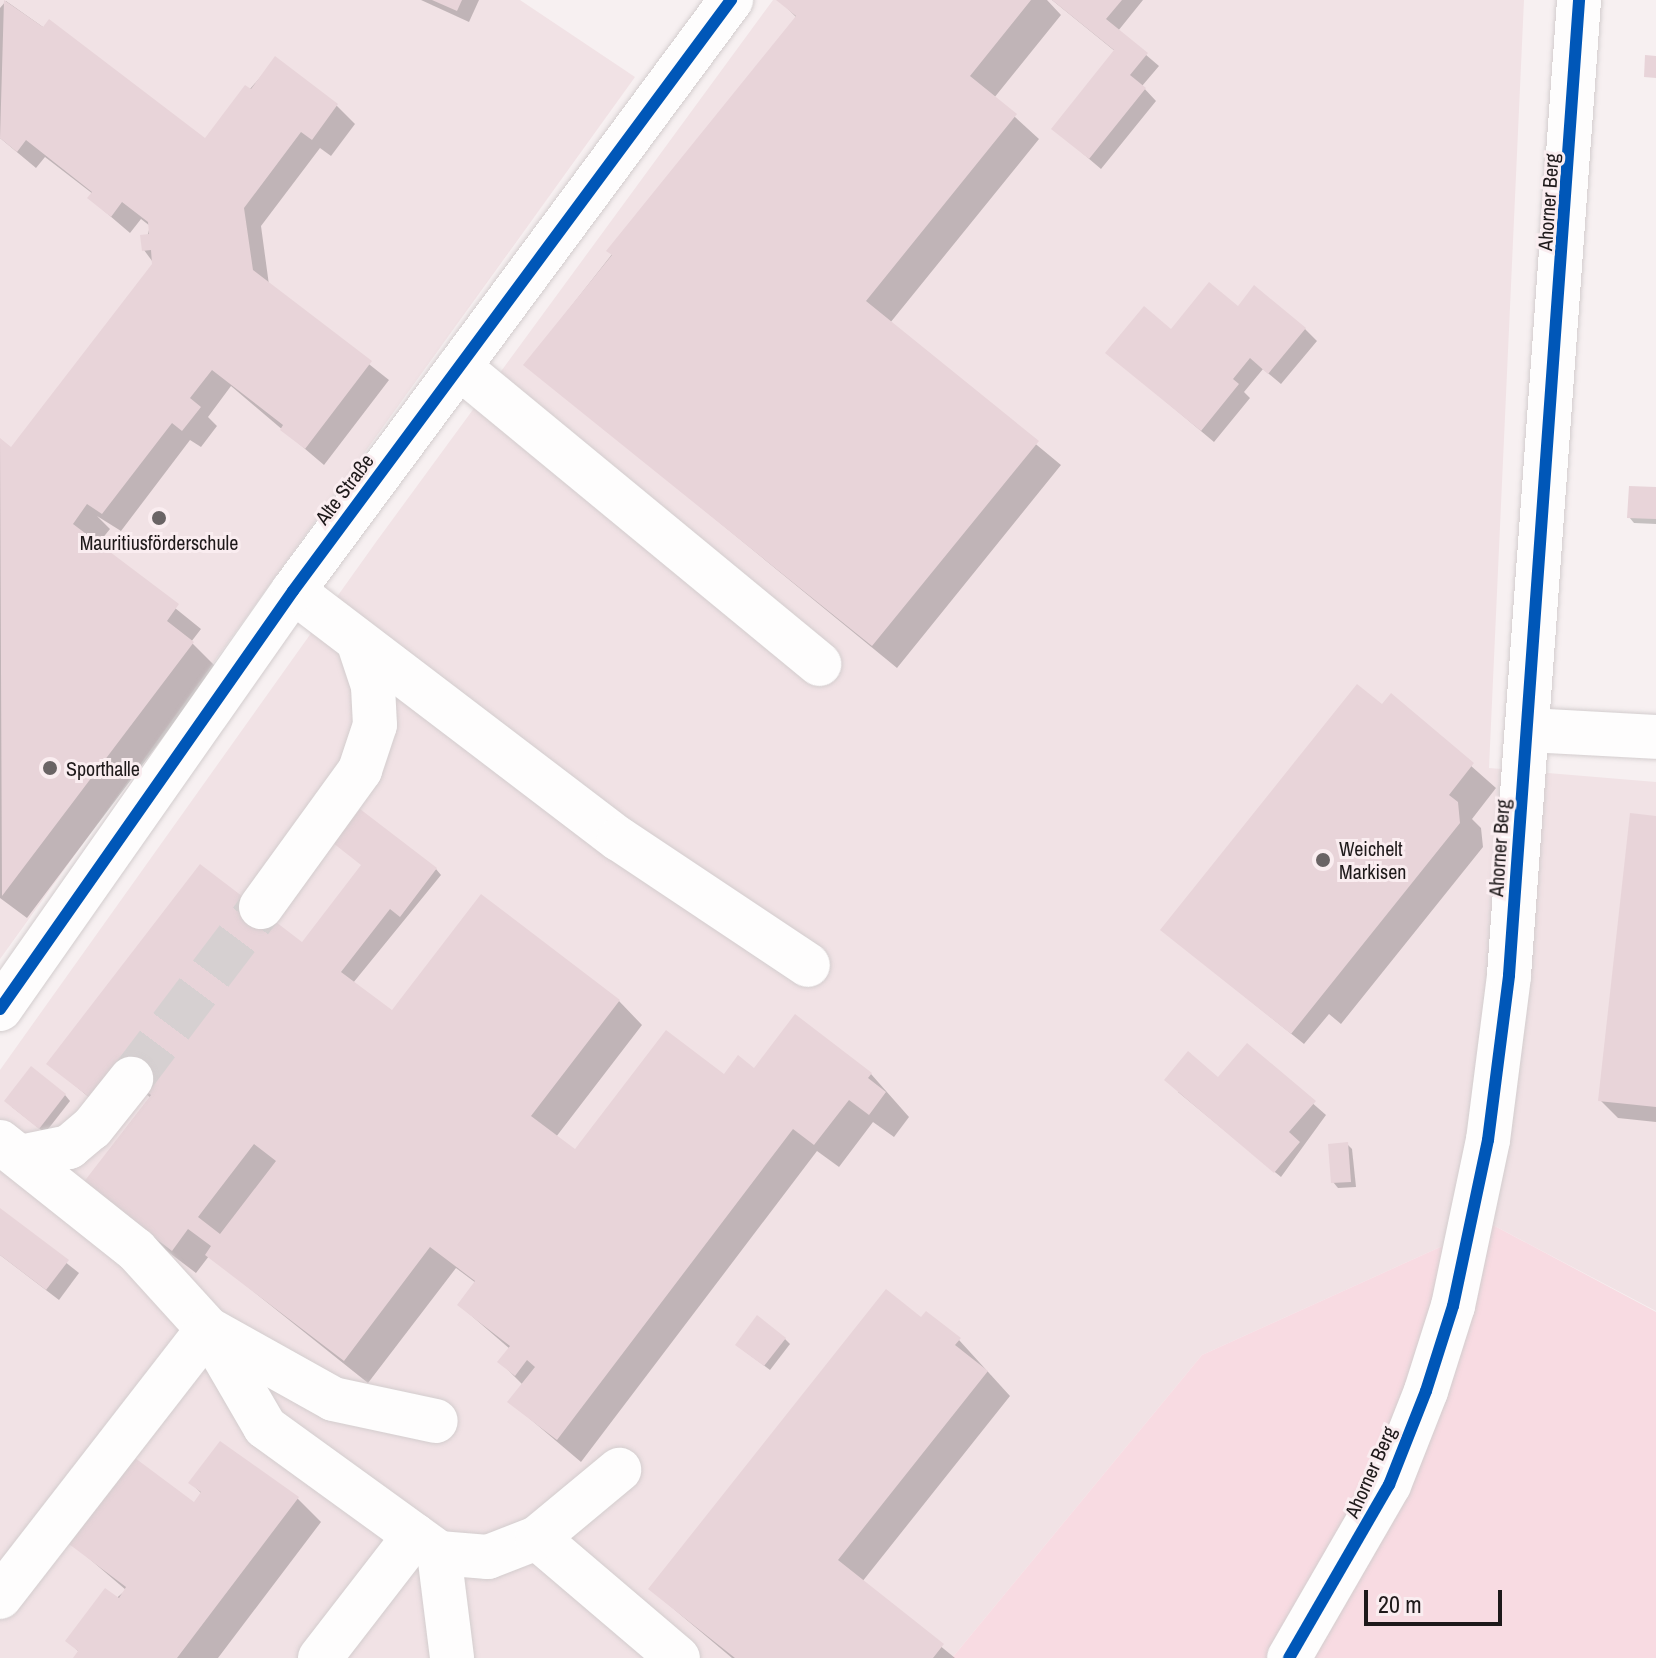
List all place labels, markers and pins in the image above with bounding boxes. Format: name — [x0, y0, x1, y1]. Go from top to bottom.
marker: Mauritiusförderschule — [150, 509, 168, 527]
place label: Mauritiusförderschule — [80, 530, 238, 554]
place label: Sporthalle — [66, 756, 140, 780]
marker: Sporthalle — [41, 759, 59, 777]
place label: Weichelt Markisen — [1339, 836, 1406, 883]
marker: Weichelt Markisen — [1314, 851, 1332, 869]

